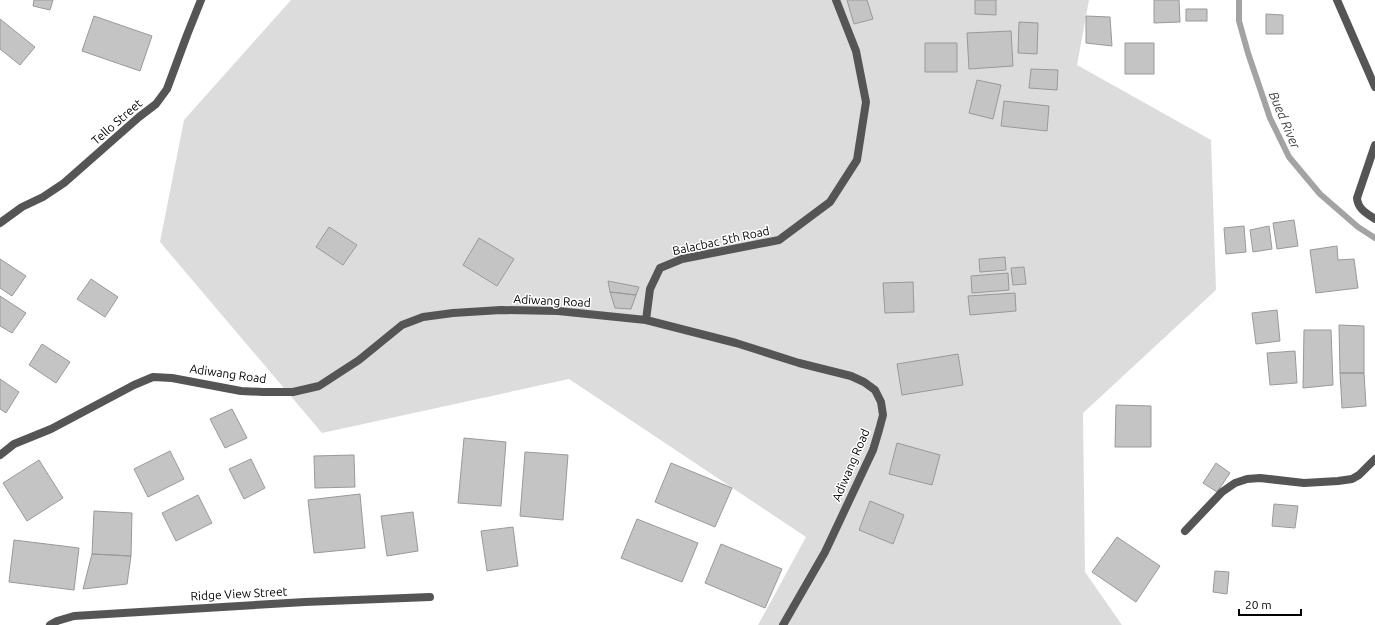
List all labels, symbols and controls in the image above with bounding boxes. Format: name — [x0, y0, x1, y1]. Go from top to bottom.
water label: Bued River — [1267, 89, 1304, 152]
street label: Tello Street — [89, 96, 145, 147]
street label: Balacbac 5th Road — [671, 224, 771, 257]
street label: Adiwang Road — [513, 292, 591, 309]
street label: Adiwang Road — [189, 362, 267, 385]
street label: Adiwang Road — [829, 427, 872, 503]
street label: Ridge View Street — [190, 584, 288, 603]
scale bar — [1239, 591, 1301, 617]
text: 20 m — [1245, 598, 1272, 611]

